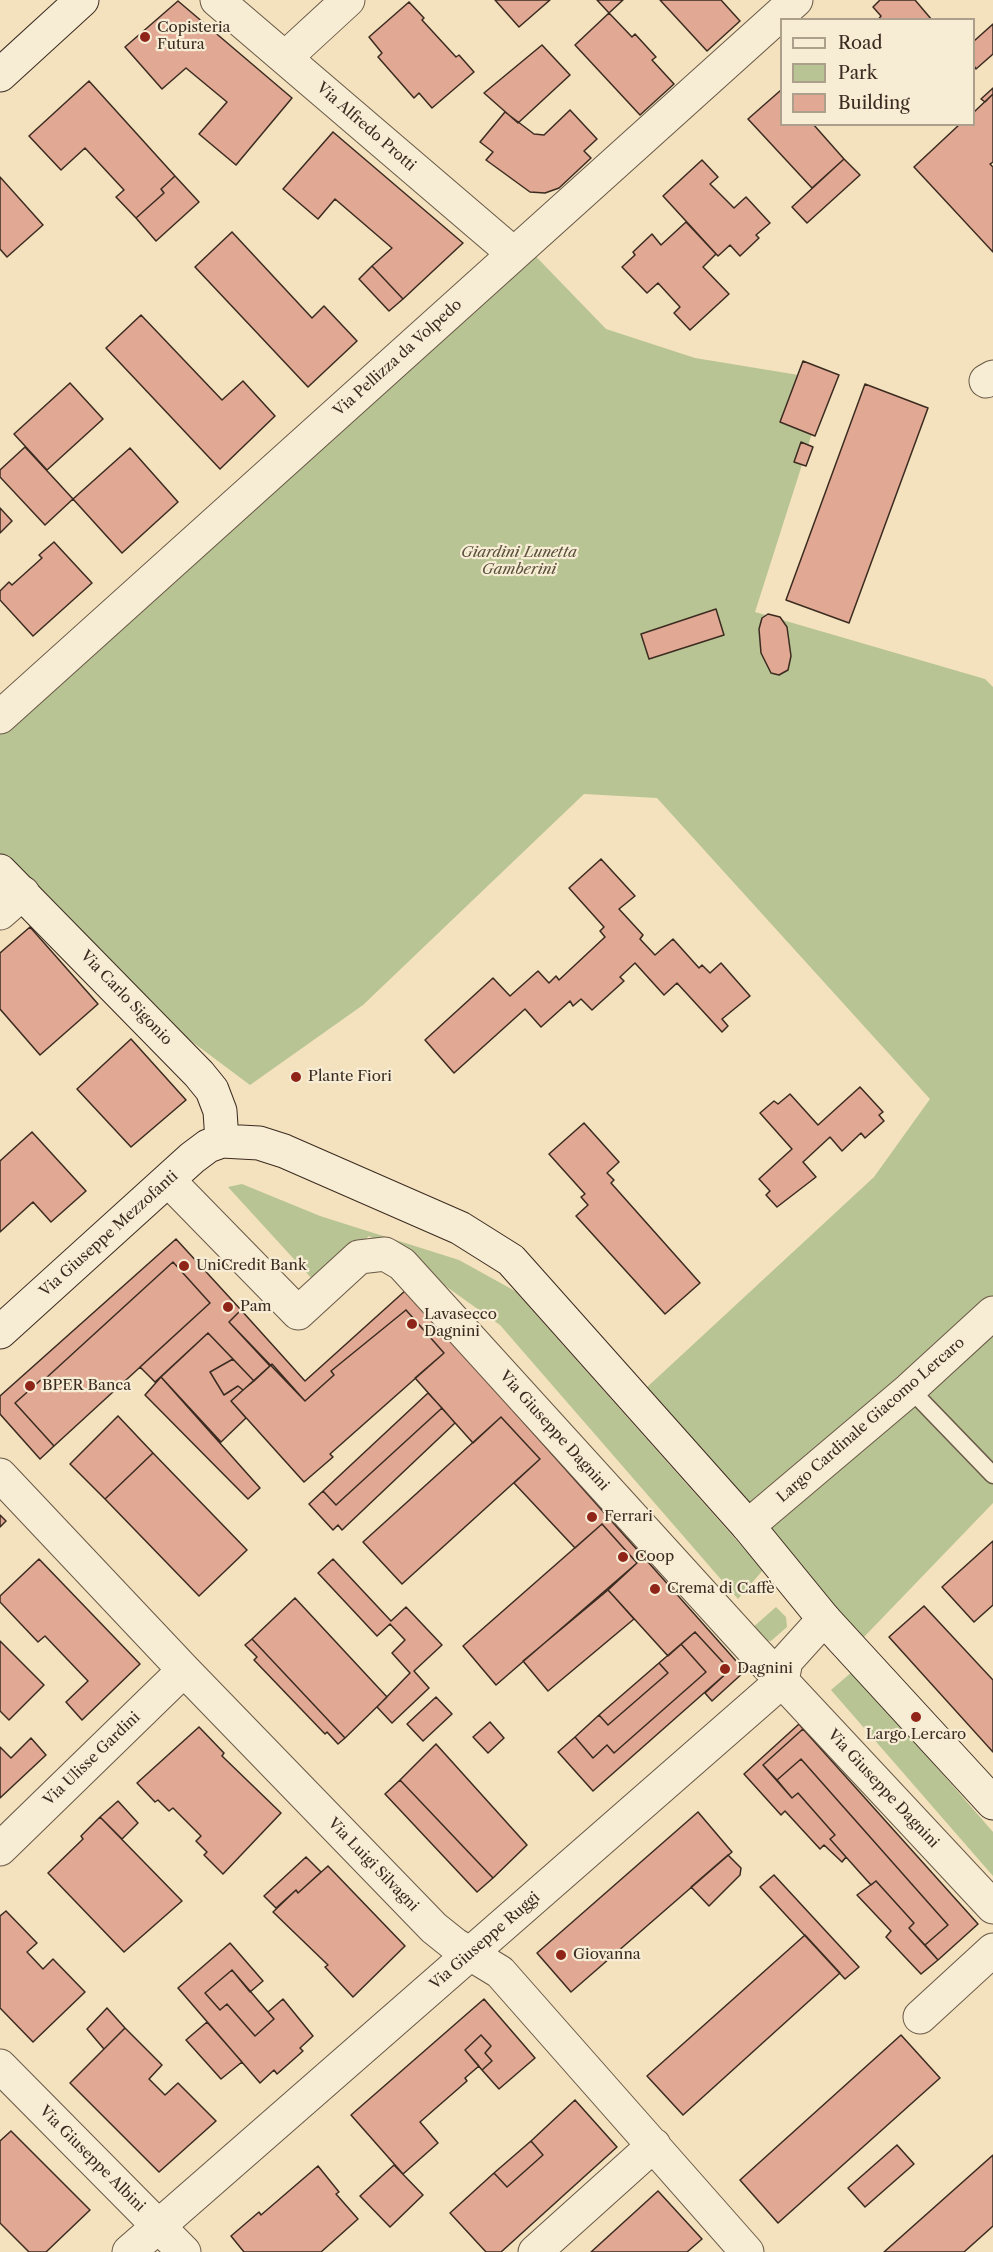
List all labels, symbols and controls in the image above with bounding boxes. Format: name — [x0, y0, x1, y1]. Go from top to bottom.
legend — [780, 18, 975, 126]
place label: Copisteria Futura — [157, 19, 231, 54]
marker: Copisteria Futura — [138, 30, 152, 44]
text: Road — [838, 32, 883, 54]
text: Park — [838, 62, 877, 84]
street label: Via Alfredo Protti — [313, 79, 419, 175]
text: Building — [838, 92, 910, 114]
street label: Via Pellizza da Volpedo — [330, 296, 466, 420]
park label: Giardini Lunetta Gamberini — [461, 544, 577, 579]
street label: Via Carlo Sigonio — [76, 947, 176, 1049]
place label: Plante Fiori — [308, 1068, 392, 1086]
marker: Plante Fiori — [289, 1070, 303, 1084]
street label: Via Giuseppe Mezzofanti — [36, 1167, 182, 1301]
place label: UniCredit Bank — [196, 1257, 307, 1275]
marker: UniCredit Bank — [177, 1259, 191, 1273]
place label: Pam — [240, 1298, 272, 1316]
marker: Pam — [221, 1300, 235, 1314]
place label: Lavasecco Dagnini — [424, 1306, 497, 1341]
marker: Lavasecco Dagnini — [405, 1317, 419, 1331]
street label: Largo Cardinale Giacomo Lercaro — [774, 1334, 968, 1506]
street label: Via Giuseppe Dagnini — [495, 1367, 613, 1495]
place label: BPER Banca — [42, 1377, 131, 1395]
marker: BPER Banca — [23, 1379, 37, 1393]
place label: Ferrari — [604, 1508, 653, 1526]
marker: Ferrari — [585, 1510, 599, 1524]
place label: Coop — [635, 1548, 674, 1566]
marker: Coop — [616, 1550, 630, 1564]
place label: Crema di Caffè — [667, 1580, 775, 1598]
marker: Crema di Caffè — [648, 1582, 662, 1596]
place label: Dagnini — [737, 1660, 793, 1678]
marker: Dagnini — [718, 1662, 732, 1676]
street label: Via Ulisse Gardini — [40, 1708, 144, 1810]
marker: Largo Lercaro — [909, 1710, 923, 1724]
street label: Via Giuseppe Dagnini — [824, 1726, 942, 1852]
place label: Largo Lercaro — [866, 1726, 966, 1744]
street label: Via Luigi Silvagni — [324, 1815, 422, 1915]
street label: Via Giuseppe Ruggi — [426, 1888, 544, 1994]
place label: Giovanna — [573, 1946, 641, 1964]
marker: Giovanna — [554, 1948, 568, 1962]
street label: Via Giuseppe Albini — [35, 2102, 149, 2216]

